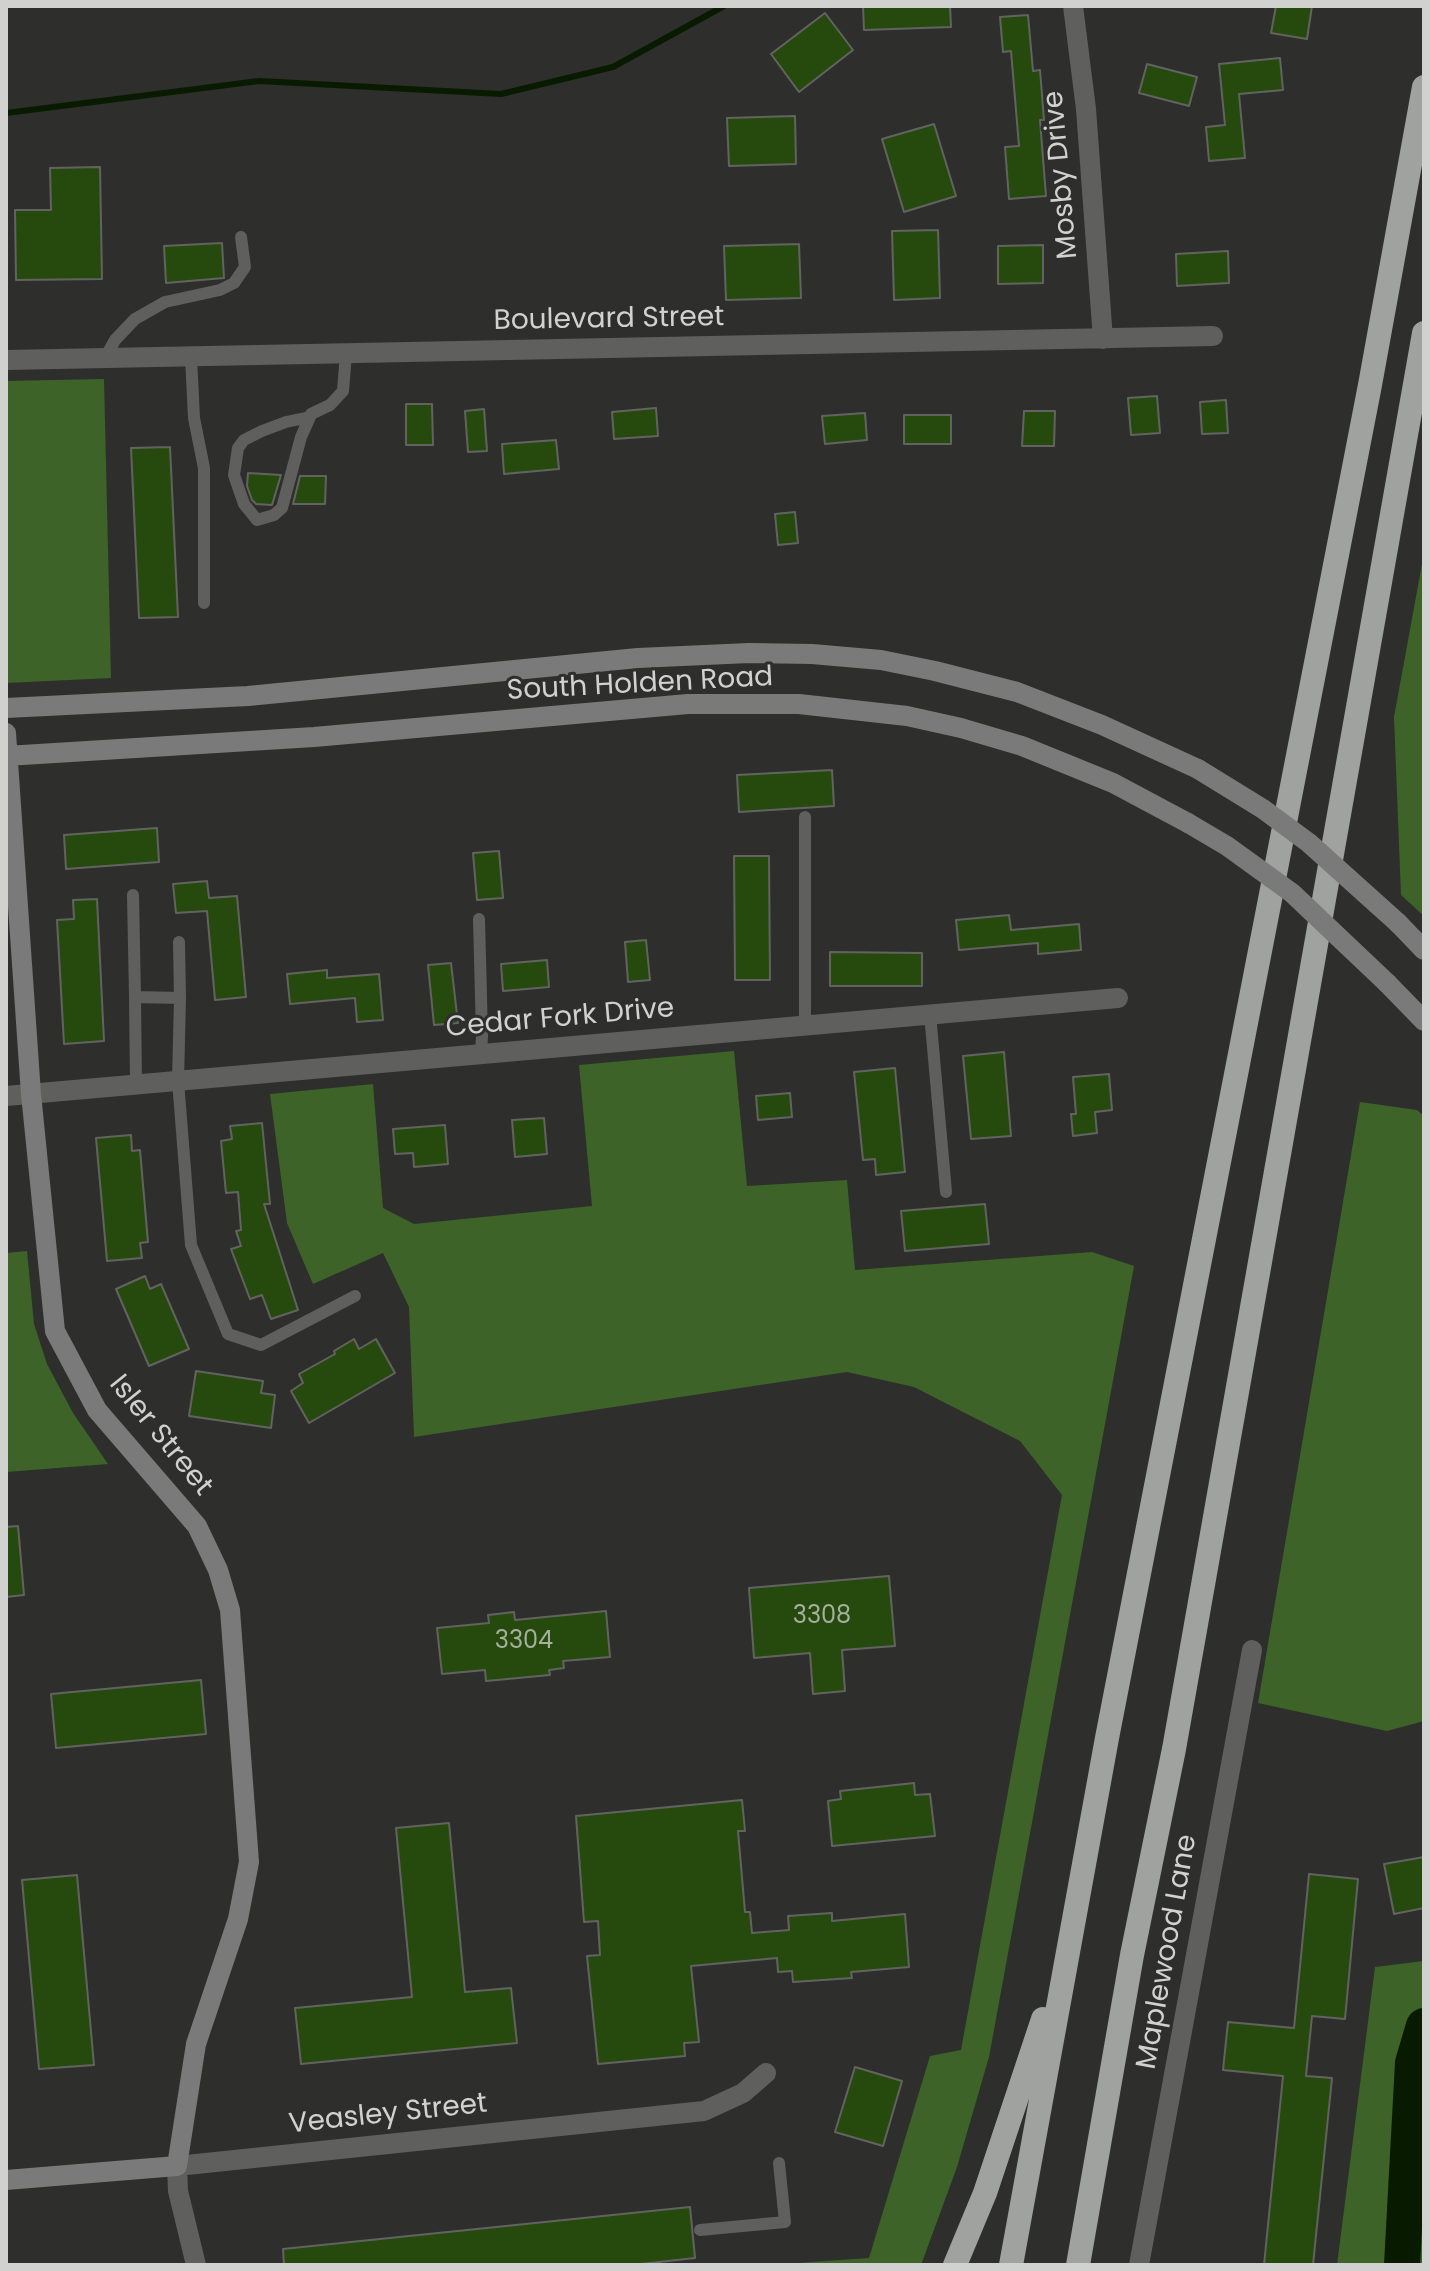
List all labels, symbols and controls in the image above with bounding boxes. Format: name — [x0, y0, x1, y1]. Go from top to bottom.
street label: Mosby Drive — [1038, 89, 1086, 261]
street label: Boulevard Street — [493, 301, 725, 339]
street label: South Holden Road — [506, 661, 774, 709]
street label: Cedar Fork Drive — [444, 992, 676, 1046]
street label: Isler Street — [101, 1369, 219, 1503]
house number: 3308 — [793, 1603, 851, 1631]
house number: 3304 — [495, 1628, 553, 1656]
street label: Maplewood Lane — [1131, 1832, 1205, 2072]
street label: Veasley Street — [287, 2088, 489, 2142]

